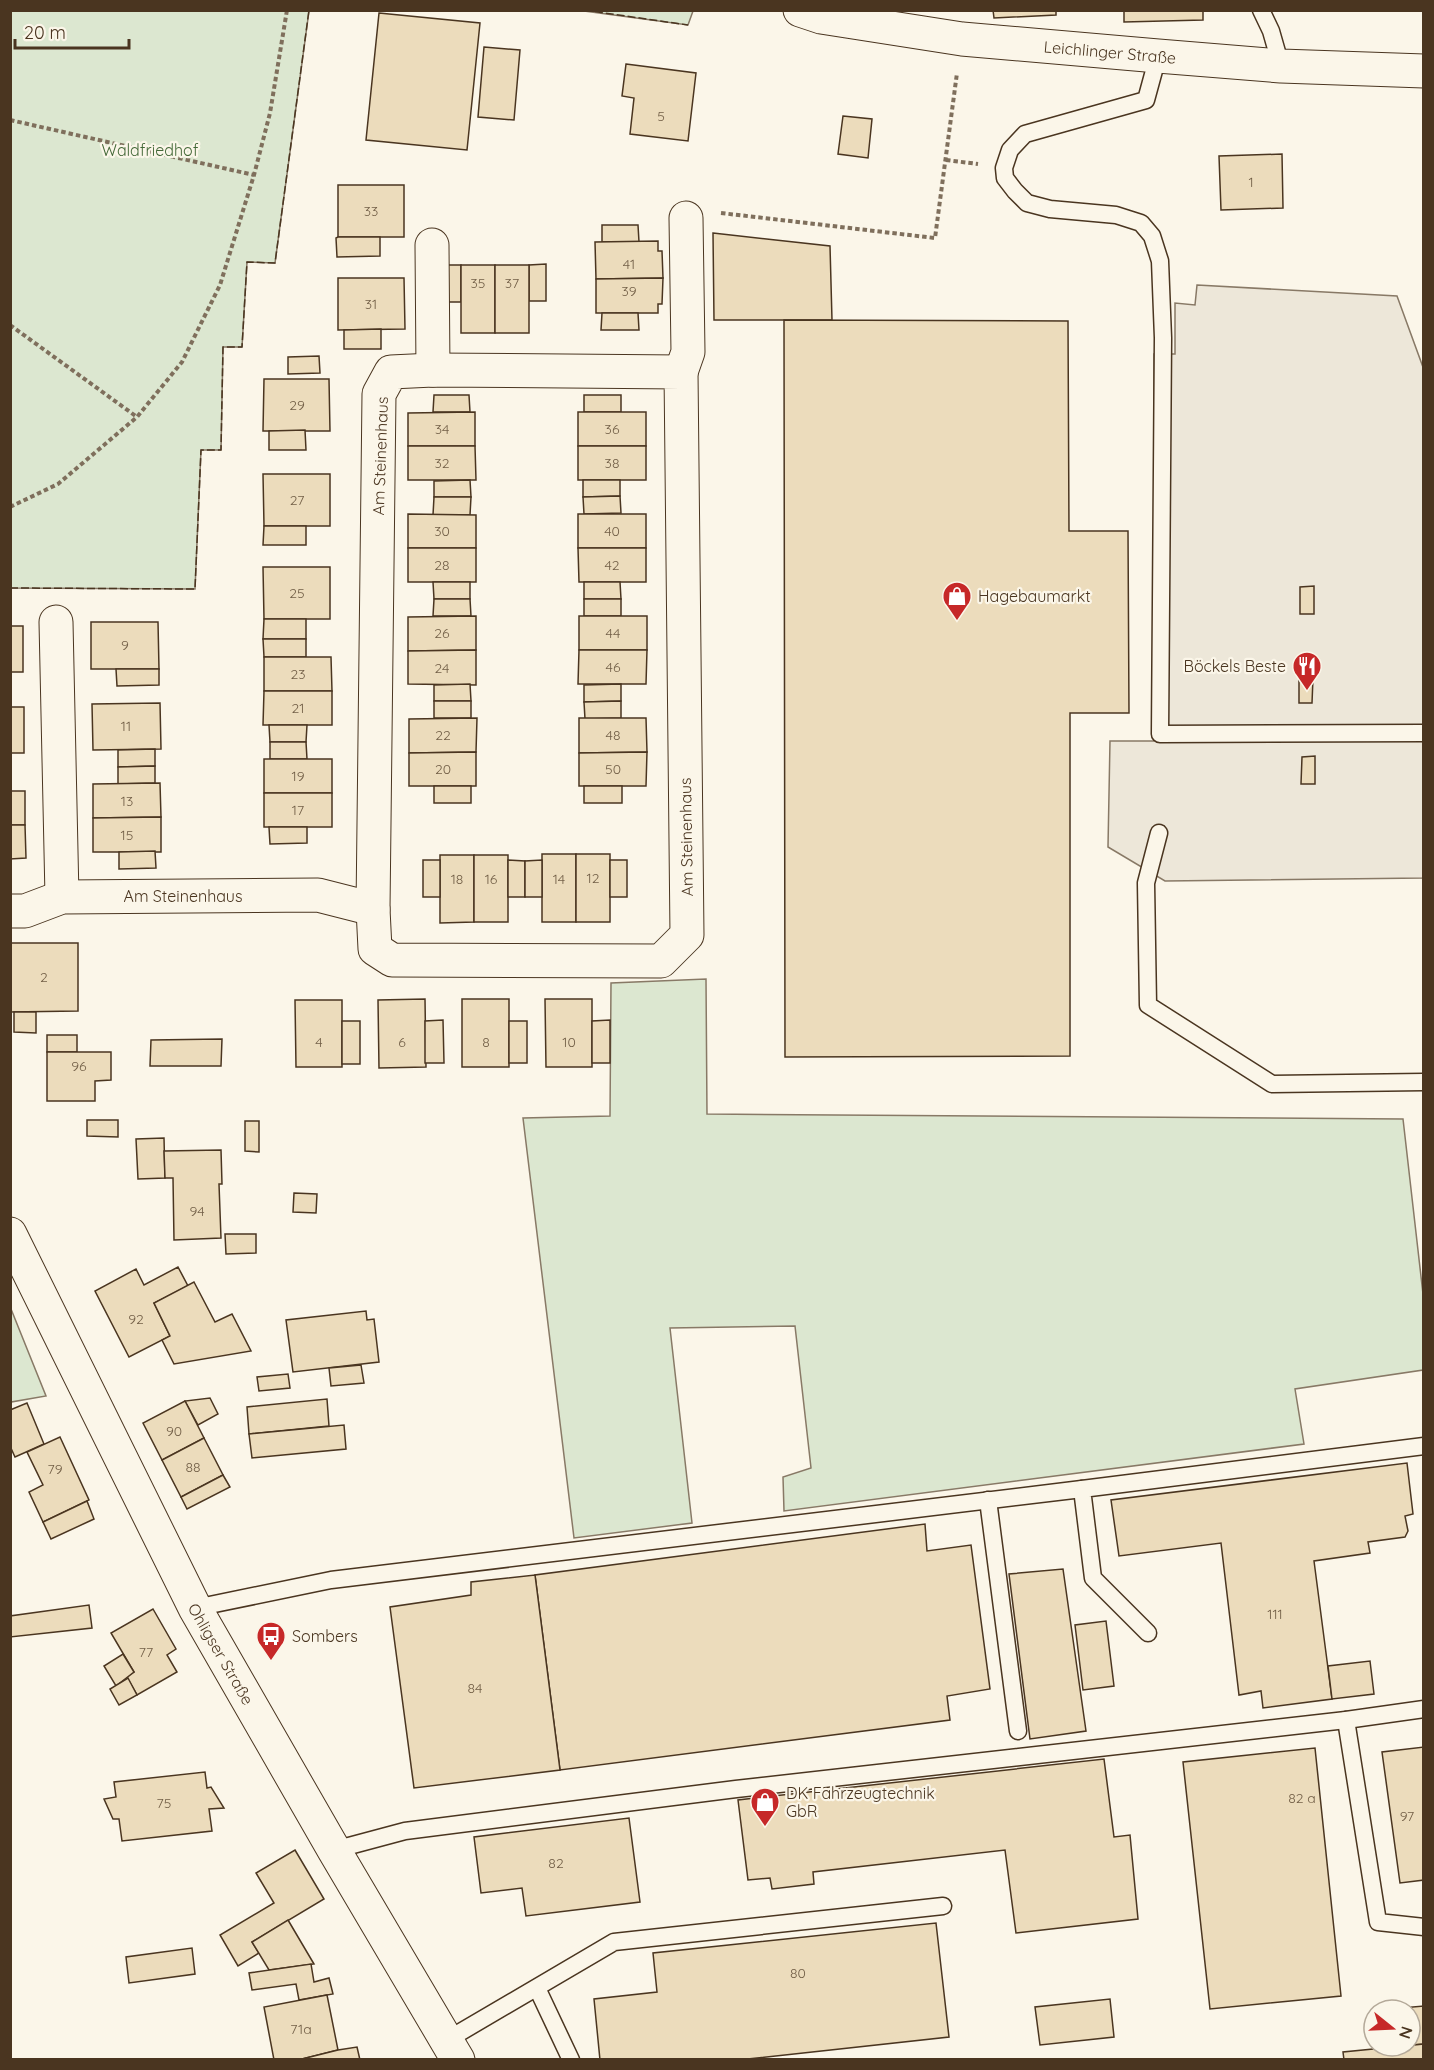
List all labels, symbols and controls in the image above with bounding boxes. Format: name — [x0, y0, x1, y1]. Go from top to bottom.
scale bar — [15, 12, 129, 50]
text: 20 m — [24, 21, 66, 44]
street label: Leichlinger Straße — [1043, 36, 1177, 68]
house number: 5 — [657, 107, 665, 125]
park label: Waldfriedhof — [102, 140, 199, 160]
house number: 1 — [1248, 173, 1254, 191]
house number: 33 — [364, 202, 378, 220]
house number: 41 — [623, 255, 635, 273]
house number: 35 — [471, 274, 485, 292]
house number: 37 — [505, 274, 519, 292]
house number: 39 — [621, 282, 637, 300]
house number: 31 — [365, 295, 377, 313]
house number: 29 — [289, 396, 305, 414]
street label: Am Steinenhaus — [368, 396, 392, 516]
house number: 34 — [435, 420, 449, 438]
house number: 36 — [605, 420, 620, 438]
house number: 32 — [434, 454, 450, 472]
house number: 38 — [605, 454, 619, 472]
house number: 27 — [290, 491, 304, 509]
house number: 30 — [434, 522, 450, 540]
house number: 40 — [604, 522, 620, 540]
house number: 28 — [434, 556, 450, 574]
house number: 42 — [604, 556, 620, 574]
shop icon: Hagebaumarkt — [941, 580, 973, 622]
house number: 25 — [289, 584, 305, 602]
place label: Hagebaumarkt — [978, 586, 1091, 606]
house number: 26 — [434, 624, 450, 642]
house number: 44 — [606, 624, 620, 642]
house number: 9 — [121, 636, 129, 654]
restaurant icon: Böckels Beste — [1291, 650, 1323, 692]
place label: Böckels Beste — [1184, 656, 1286, 676]
house number: 46 — [606, 658, 621, 676]
house number: 24 — [435, 659, 449, 677]
house number: 23 — [290, 665, 306, 683]
house number: 21 — [292, 699, 304, 717]
house number: 11 — [121, 717, 131, 735]
house number: 22 — [435, 726, 451, 744]
house number: 48 — [606, 726, 620, 744]
house number: 20 — [435, 760, 451, 778]
house number: 50 — [605, 760, 621, 778]
house number: 19 — [292, 767, 305, 785]
street label: Am Steinenhaus — [675, 777, 697, 897]
house number: 13 — [121, 792, 133, 810]
house number: 17 — [292, 801, 304, 819]
house number: 15 — [121, 826, 133, 844]
house number: 12 — [587, 869, 600, 887]
house number: 18 — [451, 870, 463, 888]
house number: 16 — [485, 870, 498, 888]
house number: 14 — [553, 870, 565, 888]
street label: Am Steinenhaus — [124, 886, 242, 906]
house number: 2 — [40, 968, 48, 986]
house number: 4 — [315, 1033, 323, 1051]
house number: 6 — [398, 1033, 406, 1051]
house number: 8 — [482, 1033, 490, 1051]
house number: 10 — [562, 1033, 576, 1051]
house number: 96 — [71, 1057, 87, 1075]
house number: 94 — [189, 1202, 205, 1220]
house number: 92 — [128, 1310, 144, 1328]
house number: 90 — [166, 1422, 182, 1440]
house number: 88 — [185, 1458, 201, 1476]
house number: 79 — [48, 1460, 63, 1478]
street label: Ohligser Straße — [184, 1600, 258, 1708]
house number: 111 — [1267, 1605, 1283, 1623]
bus stop icon: Sombers — [255, 1620, 287, 1662]
place label: Sombers — [292, 1626, 358, 1646]
house number: 77 — [139, 1643, 153, 1661]
house number: 84 — [468, 1679, 482, 1697]
place label: DK Fahrzeugtechnik GbR — [786, 1783, 935, 1821]
shop icon: DK Fahrzeugtechnik GbR — [749, 1786, 781, 1828]
house number: 82 a — [1288, 1789, 1316, 1807]
house number: 75 — [157, 1794, 171, 1812]
house number: 97 — [1400, 1807, 1414, 1825]
house number: 82 — [548, 1854, 564, 1872]
house number: 80 — [790, 1964, 806, 1982]
north arrow — [1362, 1998, 1422, 2058]
house number: 71a — [290, 2020, 312, 2038]
text: N — [1395, 2024, 1418, 2041]

